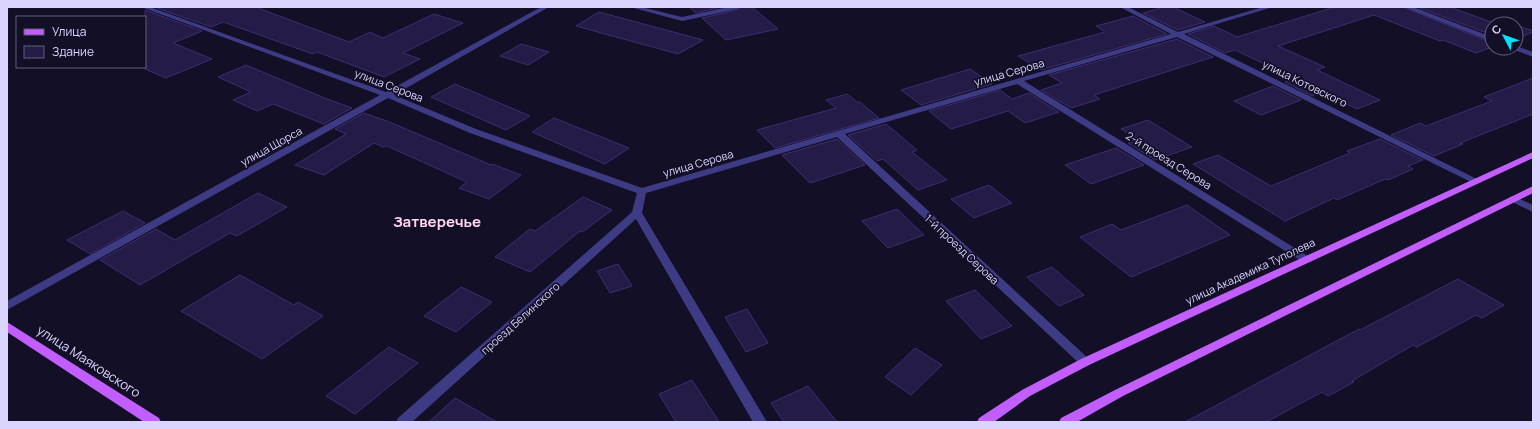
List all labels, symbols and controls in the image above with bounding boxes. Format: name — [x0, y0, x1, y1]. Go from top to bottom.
legend — [16, 16, 146, 68]
north arrow — [1484, 16, 1524, 56]
text: С — [1488, 21, 1504, 37]
text: Улица — [52, 23, 86, 40]
text: Здание — [52, 43, 94, 60]
street label: улица Серова — [972, 55, 1046, 89]
street label: улица Котовского — [1260, 56, 1351, 110]
street label: улица Серова — [352, 65, 426, 105]
street label: улица Щорса — [237, 123, 305, 169]
street label: 2-й проезд Серова — [1123, 128, 1215, 192]
street label: улица Серова — [661, 146, 735, 180]
district label: Затверечье — [393, 211, 481, 232]
street label: 1-й проезд Серова — [922, 211, 1002, 287]
street label: улица Академика Туполева — [1183, 234, 1317, 308]
street label: проезд Белинского — [477, 278, 563, 358]
street label: улица Маяковского — [34, 321, 145, 402]

